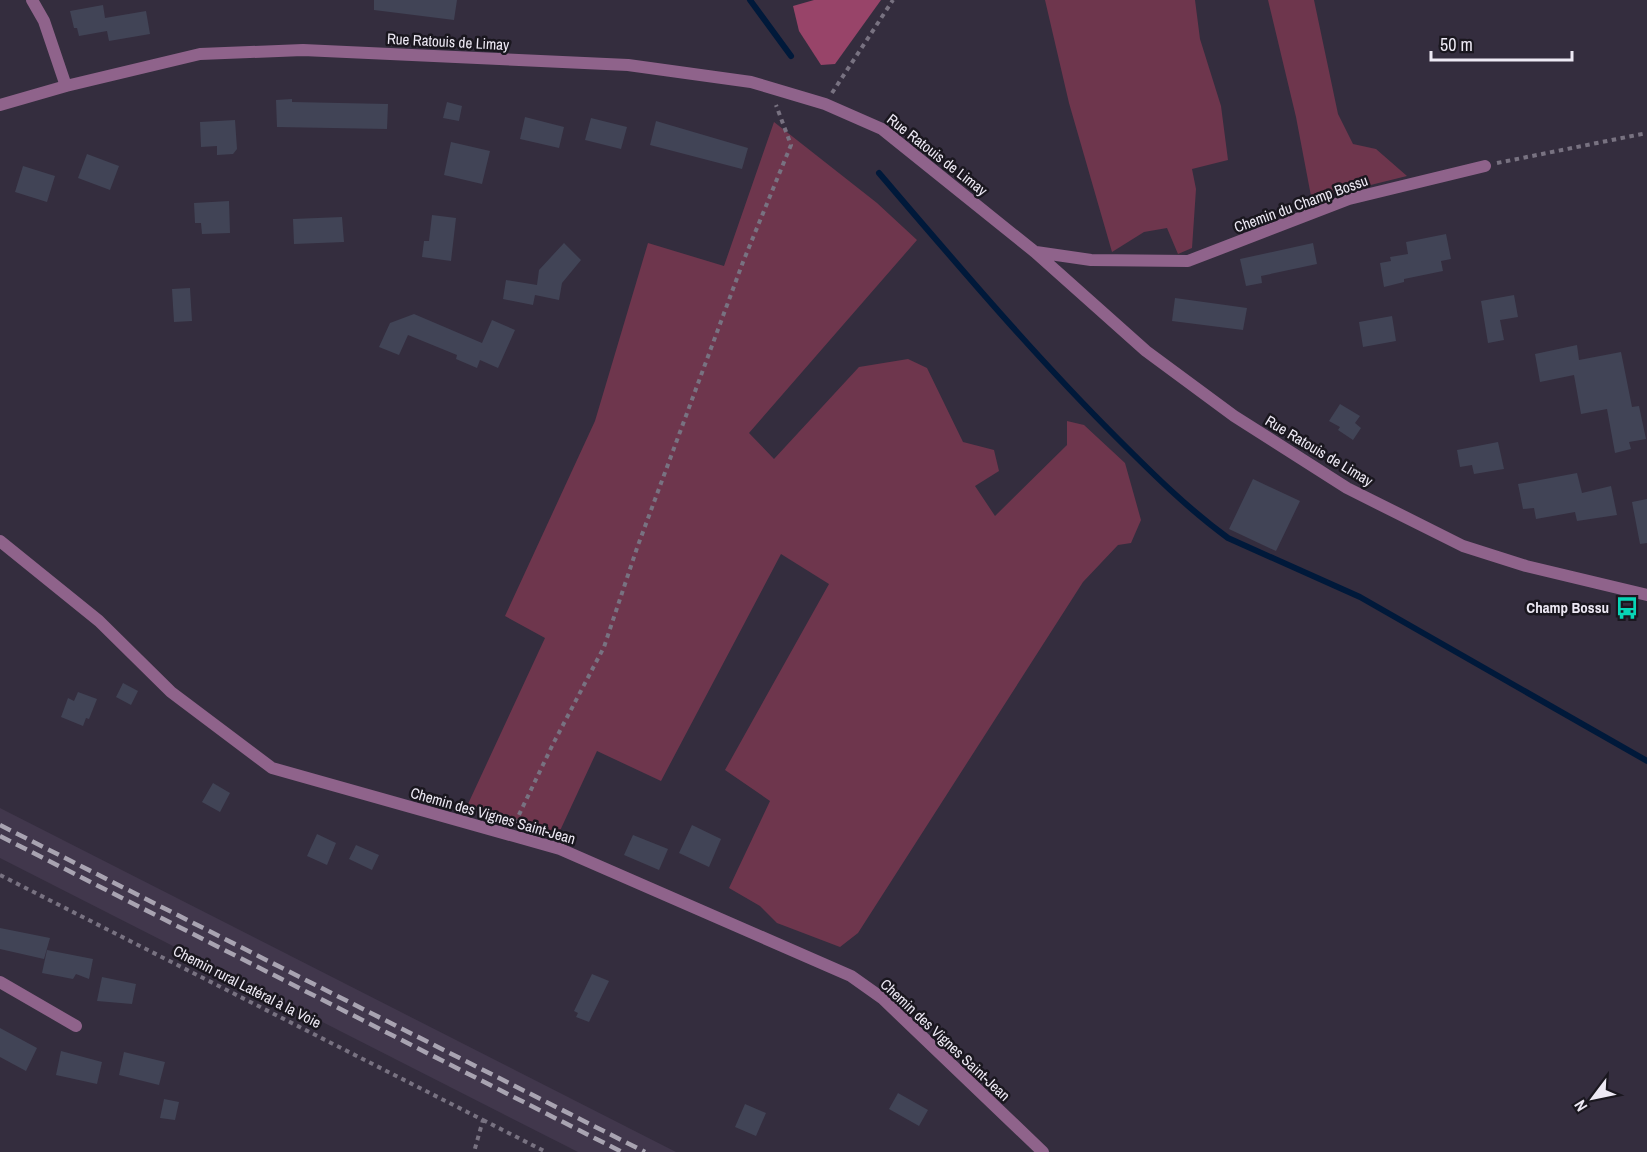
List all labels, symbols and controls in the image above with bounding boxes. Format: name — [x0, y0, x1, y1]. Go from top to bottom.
scale bar — [1431, 24, 1572, 62]
street label: Rue Ratouis de Limay — [386, 28, 511, 55]
text: 50 m — [1440, 32, 1473, 57]
street label: Rue Ratouis de Limay — [883, 109, 993, 201]
street label: Chemin du Champ Bossu — [1231, 170, 1371, 237]
street label: Rue Ratouis de Limay — [1261, 410, 1378, 492]
bus stop icon: Champ Bossu — [1614, 595, 1640, 621]
place label: Champ Bossu — [1526, 597, 1609, 618]
street label: Chemin des Vignes Saint-Jean — [408, 782, 578, 849]
street label: Chemin rural Latéral à la Voie — [170, 940, 325, 1033]
street label: Chemin des Vignes Saint-Jean — [876, 974, 1015, 1106]
north arrow — [1563, 1068, 1623, 1128]
text: N — [1568, 1096, 1592, 1116]

